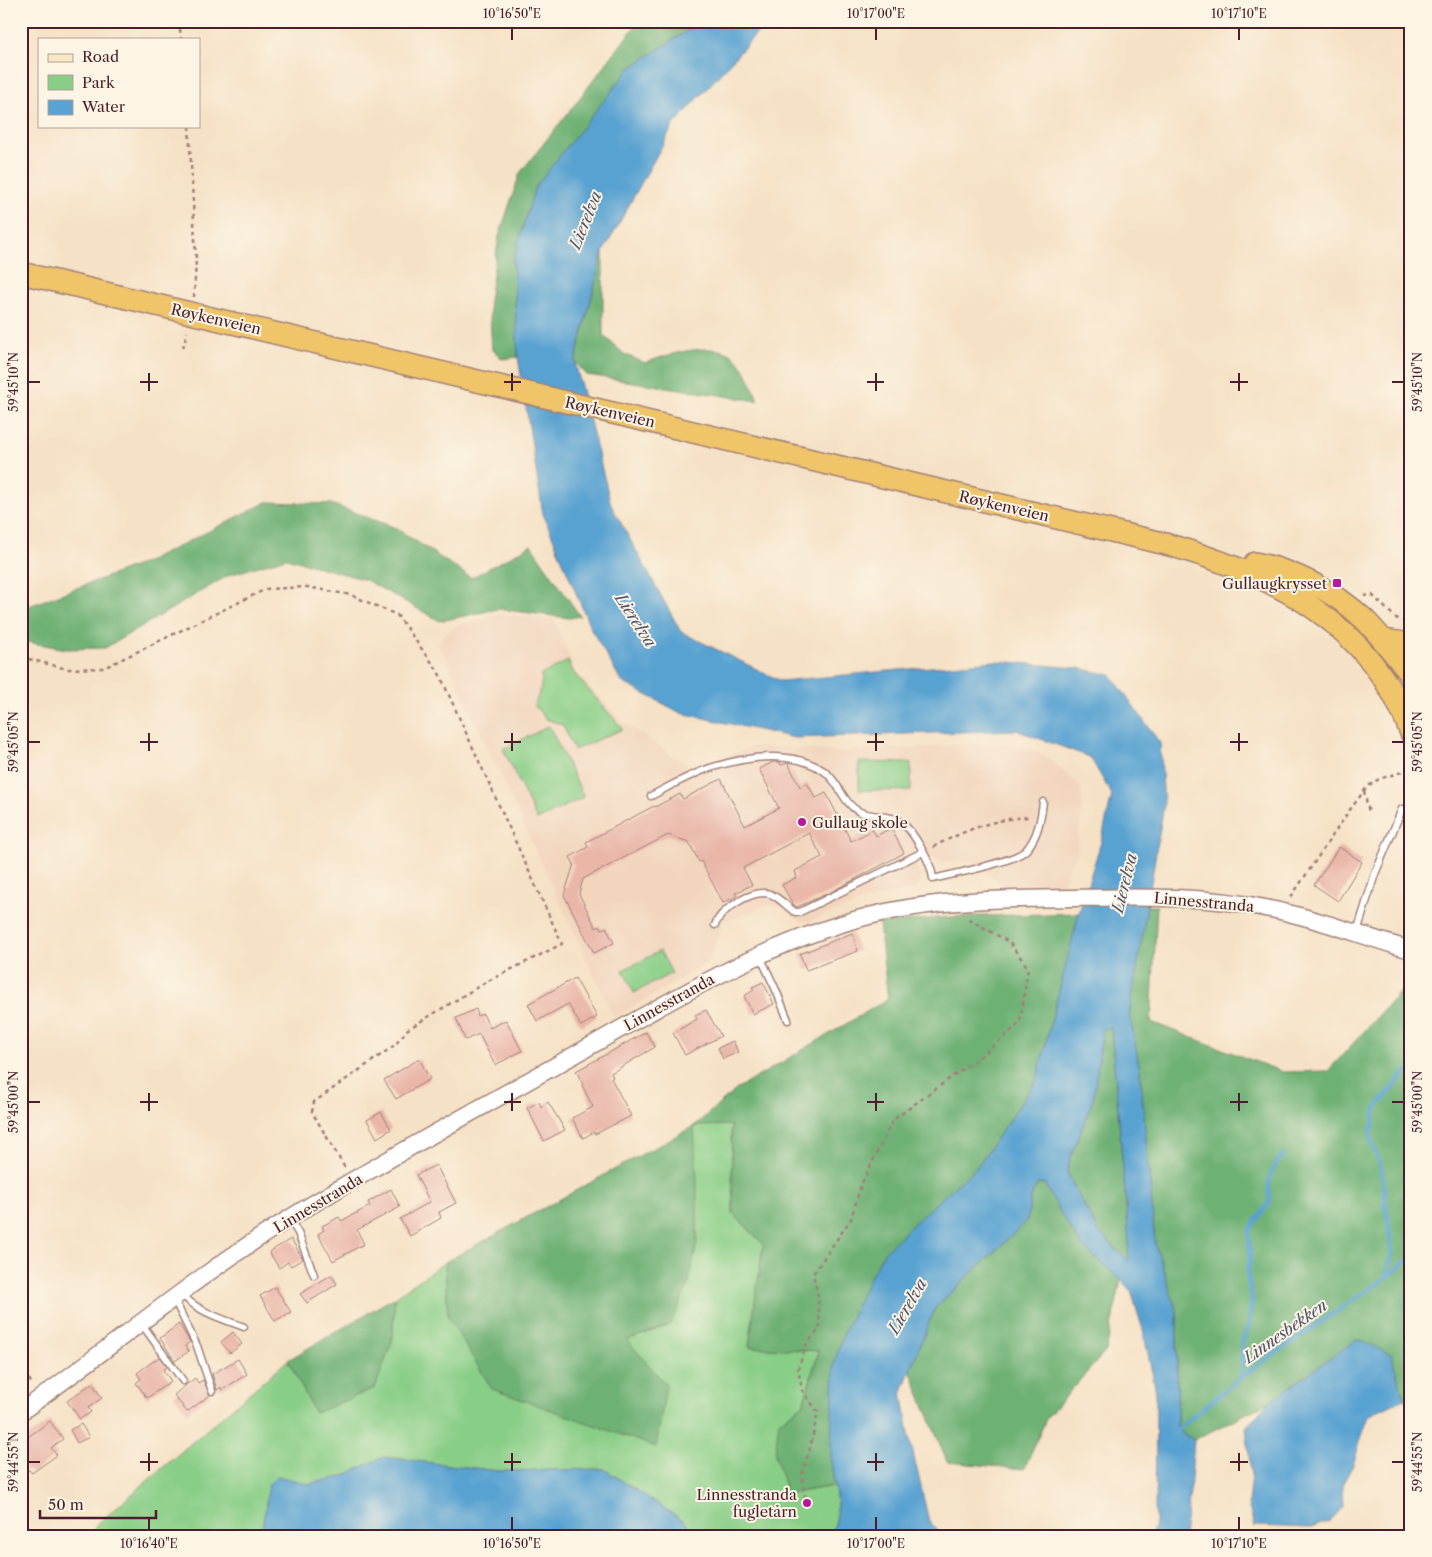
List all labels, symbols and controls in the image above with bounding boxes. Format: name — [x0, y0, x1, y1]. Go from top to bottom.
text: 10°16'50"E — [483, 6, 541, 21]
text: 10°17'00"E — [847, 6, 905, 21]
text: 10°17'10"E — [1211, 6, 1267, 21]
legend — [38, 38, 200, 128]
text: Road — [82, 47, 119, 66]
text: Park — [82, 73, 116, 92]
text: Water — [81, 97, 126, 116]
water label: Lierelva — [564, 188, 606, 254]
street label: Røykenveien — [169, 299, 264, 339]
text: 59°45'10"N — [6, 352, 21, 412]
text: 59°45'10"N — [1410, 352, 1425, 412]
street label: Røykenveien — [563, 392, 658, 432]
street label: Røykenveien — [957, 486, 1052, 526]
place label: Gullaugkrysset — [1222, 574, 1328, 593]
marker: Gullaugkrysset — [1331, 577, 1343, 589]
water label: Lierelva — [610, 588, 661, 651]
text: 59°45'05"N — [6, 711, 21, 773]
text: 59°45'05"N — [1410, 711, 1425, 773]
place label: Gullaug skole — [812, 813, 908, 832]
marker: Gullaug skole — [796, 816, 808, 828]
water label: Lierelva — [1107, 851, 1141, 917]
street label: Linnesstranda — [1153, 888, 1255, 916]
street label: Linnesstranda — [620, 969, 718, 1035]
text: 59°45'00"N — [6, 1071, 21, 1133]
text: 59°45'00"N — [1410, 1071, 1425, 1133]
street label: Linnesstranda — [270, 1169, 366, 1237]
water label: Lierelva — [882, 1274, 931, 1339]
water label: Linnesbekken — [1238, 1295, 1331, 1368]
text: 59°44'55"N — [6, 1432, 21, 1492]
text: 59°44'55"N — [1410, 1432, 1425, 1492]
place label: Linnesstranda fugletårn — [697, 1485, 798, 1521]
scale bar — [40, 1487, 156, 1519]
text: 50 m — [48, 1495, 84, 1514]
marker: Linnesstranda fugletårn — [801, 1497, 813, 1509]
text: 10°16'40"E — [120, 1536, 178, 1551]
text: 10°16'50"E — [483, 1536, 541, 1551]
text: 10°17'00"E — [847, 1536, 905, 1551]
text: 10°17'10"E — [1211, 1536, 1267, 1551]

